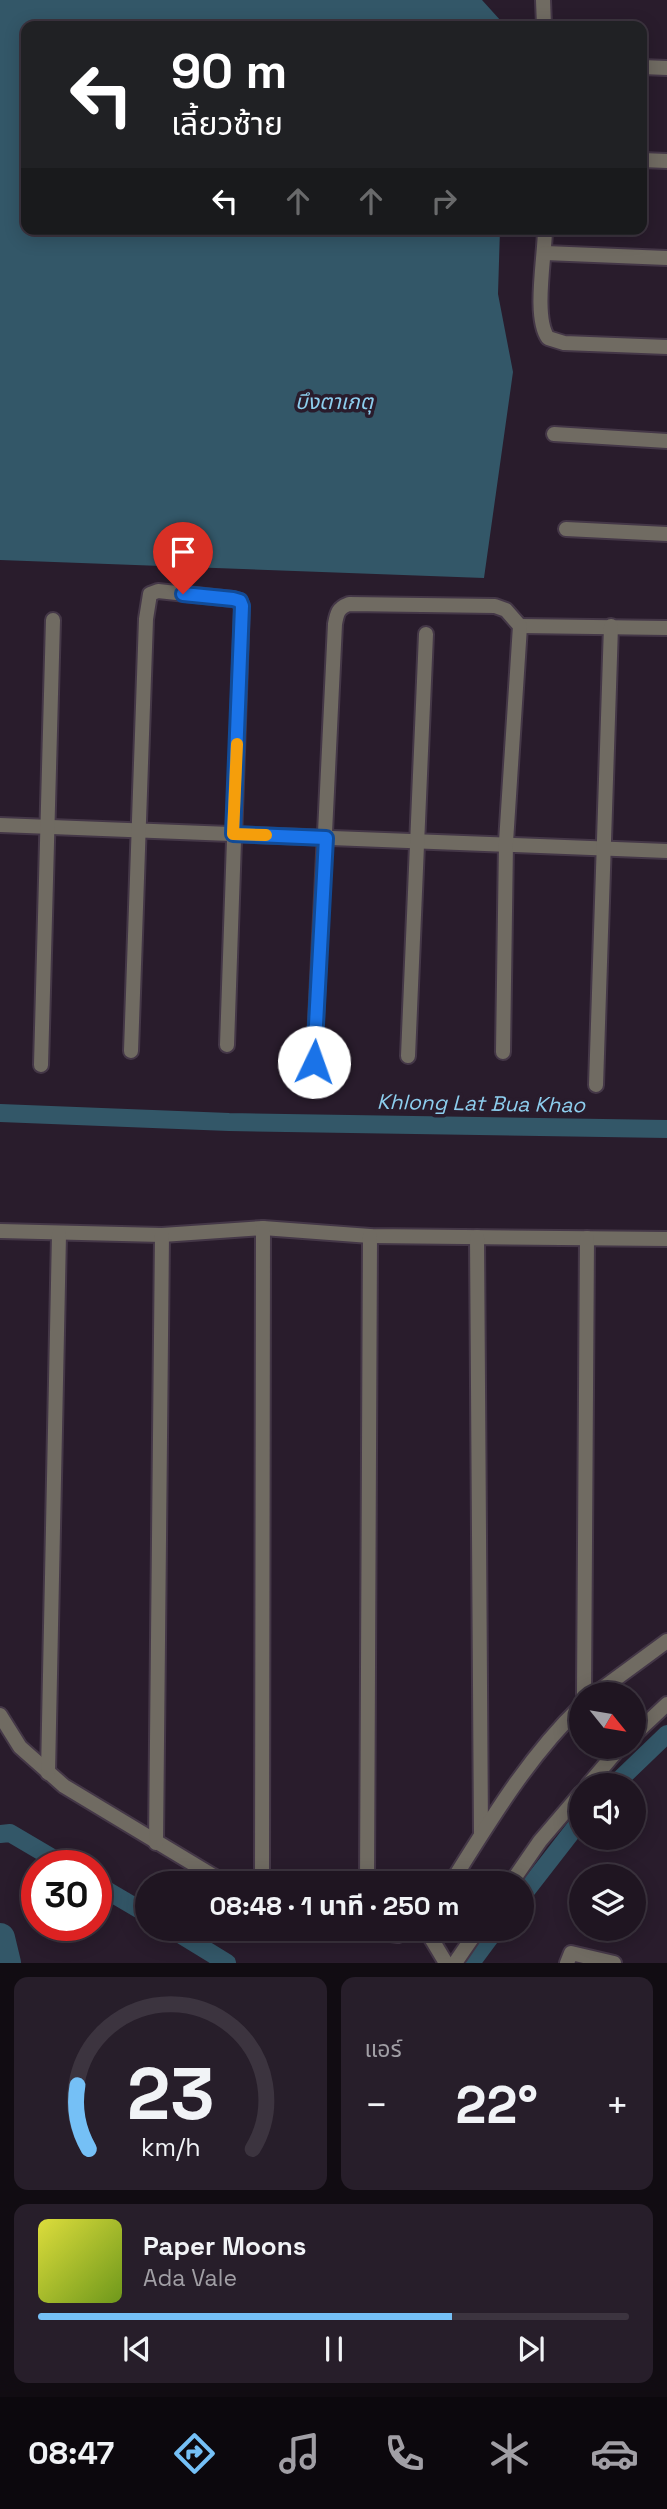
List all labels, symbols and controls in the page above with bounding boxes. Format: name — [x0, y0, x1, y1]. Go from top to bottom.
text: 90 m — [171, 40, 287, 102]
icon: left — [56, 49, 147, 140]
text: เลี้ยวซ้าย — [171, 104, 283, 144]
icon: left — [206, 182, 244, 220]
icon: ahead — [279, 182, 317, 220]
icon: ahead — [352, 182, 390, 220]
icon: right — [425, 182, 463, 220]
water label: บึงตาเกตุ — [295, 388, 375, 415]
pin — [153, 522, 213, 594]
icon: arrive — [164, 533, 202, 571]
position arrow — [277, 1025, 351, 1099]
water label: Khlong Lat Bua Khao — [377, 1088, 586, 1118]
north arrow — [569, 1682, 646, 1759]
map controls — [569, 1682, 646, 1941]
button: sound — [569, 1773, 646, 1850]
speed limit sign: 30 — [21, 1850, 112, 1941]
button: layers — [569, 1864, 646, 1941]
text: 08:48 · 1 นาที · 250 m — [210, 1889, 460, 1923]
text: แอร์ — [365, 2034, 402, 2064]
text: 23 — [126, 2048, 214, 2141]
text: 22° — [456, 2072, 538, 2138]
text: − — [365, 2081, 388, 2129]
text: + — [605, 2081, 629, 2129]
text: km/h — [140, 2131, 200, 2163]
text: Paper Moons — [143, 2229, 306, 2263]
text: Ada Vale — [143, 2263, 237, 2293]
icon: previous — [118, 2330, 156, 2368]
icon: pause — [315, 2330, 353, 2368]
icon: next — [512, 2330, 550, 2368]
icon: directions — [170, 2429, 219, 2478]
icon: music — [275, 2429, 324, 2478]
icon: phone — [380, 2429, 429, 2478]
icon: climate — [485, 2429, 534, 2478]
icon: car — [590, 2429, 639, 2478]
text: 08:47 — [28, 2433, 114, 2473]

